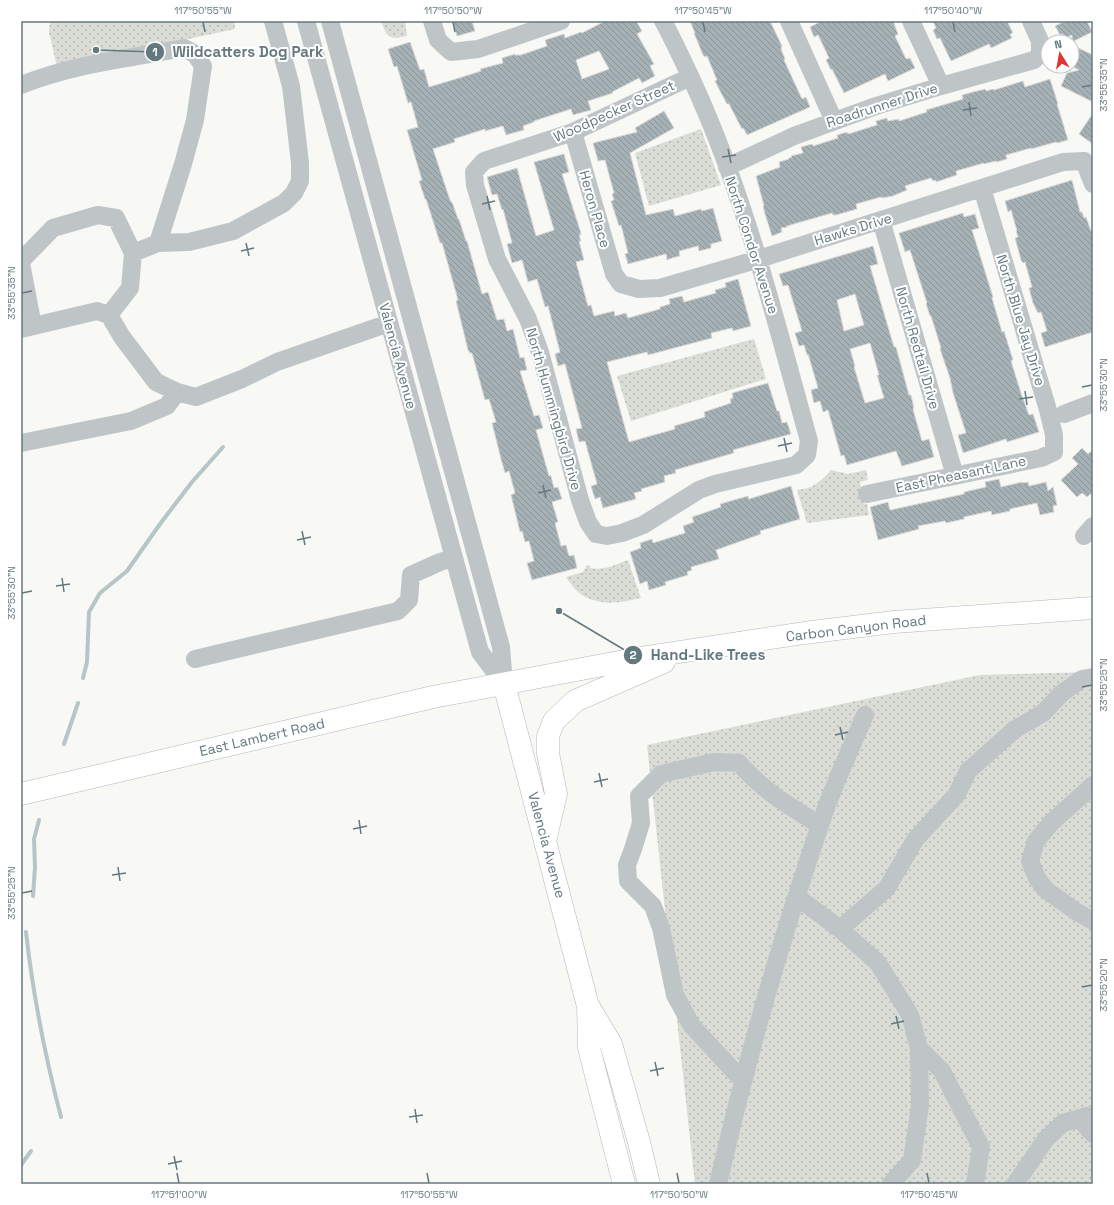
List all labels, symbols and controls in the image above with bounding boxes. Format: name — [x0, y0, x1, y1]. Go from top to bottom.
text: 117°50'55"W — [174, 4, 232, 17]
text: 117°50'50"W — [424, 4, 482, 17]
text: 117°50'45"W — [674, 4, 732, 17]
text: 117°50'40"W — [924, 4, 982, 17]
north arrow — [1040, 34, 1080, 74]
text: N — [1053, 37, 1063, 52]
callout: Wildcatters Dog Park — [145, 38, 332, 65]
text: Wildcatters Dog Park — [173, 42, 324, 61]
text: 1 — [152, 44, 158, 60]
text: 33°55'35"N — [1097, 58, 1110, 112]
street label: Woodpecker Street — [550, 76, 678, 146]
street label: Roadrunner Drive — [824, 79, 940, 131]
street label: Heron Place — [575, 168, 615, 250]
street label: North Condor Avenue — [721, 174, 783, 316]
street label: Hawks Drive — [812, 209, 894, 249]
street label: North Blue Jay Drive — [992, 252, 1050, 388]
text: 33°55'35"N — [5, 266, 18, 320]
street label: North Redtail Drive — [892, 285, 944, 411]
street label: Valencia Avenue — [375, 301, 421, 411]
street label: North Hummingbird Drive — [522, 326, 586, 492]
text: 33°55'30"N — [1097, 358, 1110, 412]
street label: East Pheasant Lane — [894, 451, 1028, 497]
text: 33°55'30"N — [5, 566, 18, 620]
street label: Carbon Canyon Road — [785, 610, 927, 646]
callout: Hand-Like Trees — [623, 642, 774, 669]
text: Hand-Like Trees — [651, 645, 765, 664]
text: 2 — [629, 647, 637, 663]
text: 33°55'25"N — [1097, 658, 1110, 712]
street label: East Lambert Road — [198, 714, 326, 760]
street label: Valencia Avenue — [524, 790, 570, 900]
text: 33°55'25"N — [5, 866, 18, 920]
text: 33°55'20"N — [1097, 958, 1110, 1012]
text: 117°51'00"W — [151, 1188, 207, 1201]
text: 117°50'55"W — [400, 1188, 458, 1201]
text: 117°50'50"W — [650, 1188, 708, 1201]
text: 117°50'45"W — [900, 1188, 958, 1201]

